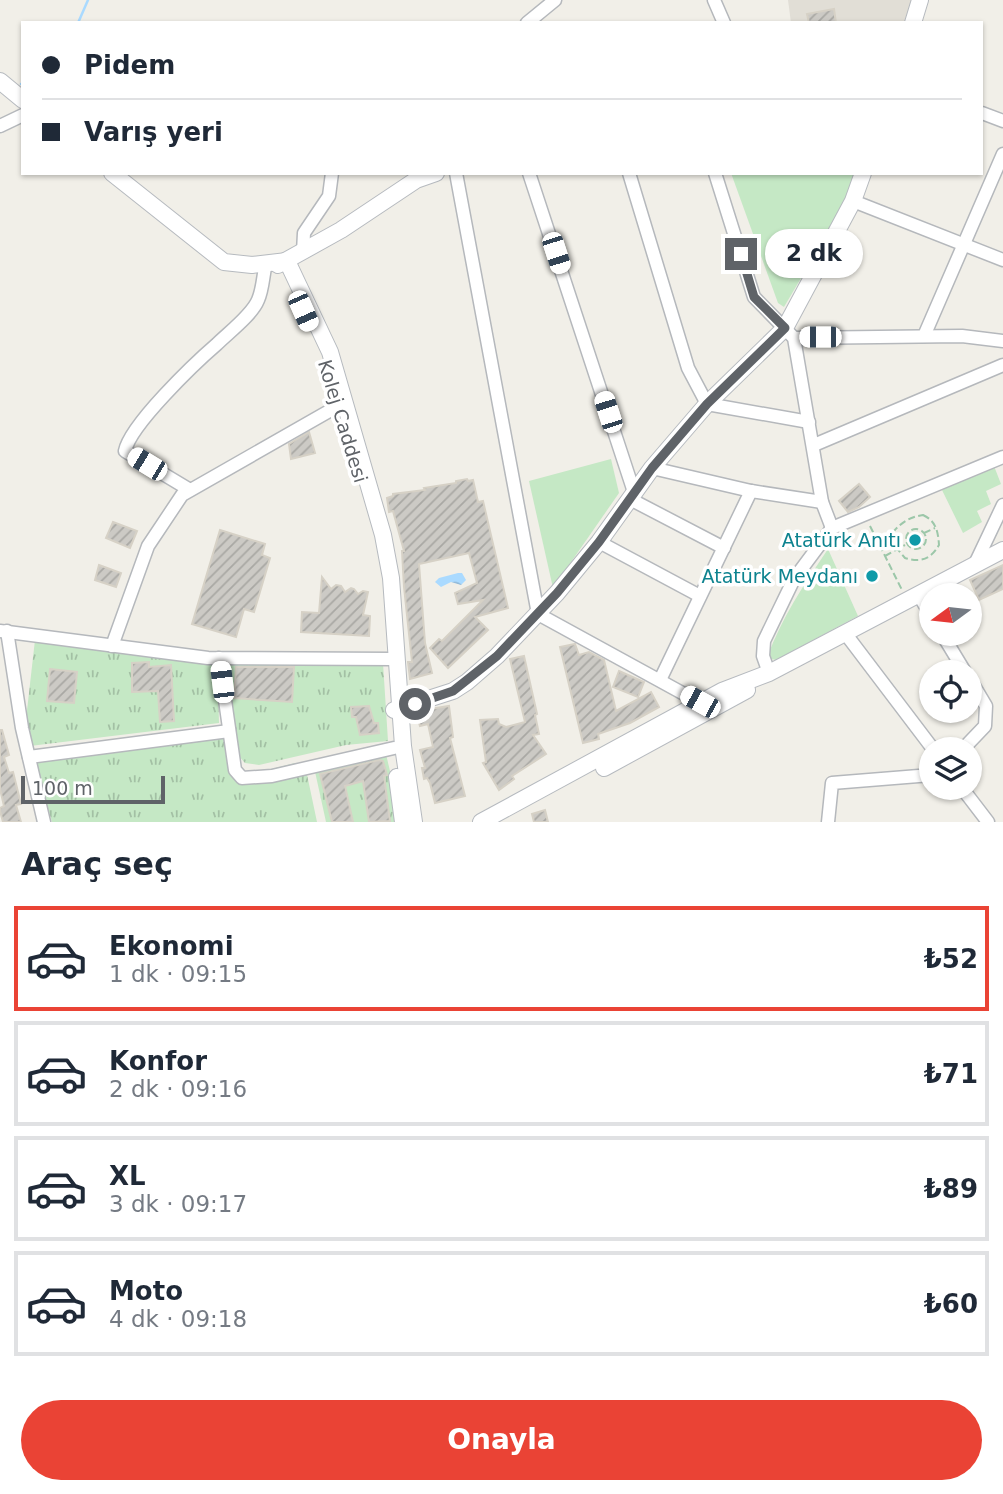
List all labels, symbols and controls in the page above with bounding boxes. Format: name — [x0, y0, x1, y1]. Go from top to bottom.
text: Pidem — [84, 50, 175, 80]
text: Varış yeri — [84, 117, 223, 147]
car — [540, 230, 573, 276]
callout: 2 dk — [766, 230, 864, 278]
route end — [725, 238, 757, 270]
text: 2 dk — [786, 240, 842, 266]
car — [285, 288, 322, 334]
car — [800, 327, 842, 348]
street label: Kolej Caddesi — [314, 357, 372, 485]
car — [592, 389, 625, 435]
car — [124, 444, 171, 484]
place label: Atatürk Anıtı — [782, 529, 901, 551]
marker: Atatürk Anıtı — [907, 532, 923, 548]
place label: Atatürk Meydanı — [702, 565, 858, 587]
marker: Atatürk Meydanı — [864, 568, 880, 584]
north arrow — [919, 583, 982, 646]
map controls — [919, 583, 982, 800]
car — [210, 660, 235, 704]
button: locate — [919, 660, 982, 723]
car — [677, 683, 724, 721]
route start — [399, 688, 431, 720]
button: layers — [919, 737, 982, 800]
scale bar — [21, 773, 164, 805]
text: 100 m — [32, 777, 93, 799]
text: Araç seç — [21, 845, 173, 883]
icon: car — [25, 927, 88, 990]
text: Ekonomi — [109, 931, 234, 961]
text: ₺52 — [924, 944, 978, 974]
text: 1 dk · 09:15 — [109, 961, 247, 987]
icon: car — [25, 1042, 88, 1105]
text: Konfor — [109, 1046, 207, 1076]
text: ₺71 — [924, 1059, 978, 1089]
text: 2 dk · 09:16 — [109, 1076, 247, 1102]
icon: car — [25, 1157, 88, 1220]
text: XL — [109, 1161, 146, 1191]
text: ₺89 — [924, 1174, 978, 1204]
text: 3 dk · 09:17 — [109, 1191, 247, 1217]
icon: car — [25, 1272, 88, 1335]
text: Moto — [109, 1276, 183, 1306]
text: ₺60 — [924, 1289, 978, 1319]
text: 4 dk · 09:18 — [109, 1306, 247, 1332]
button: Onayla — [21, 1400, 982, 1480]

